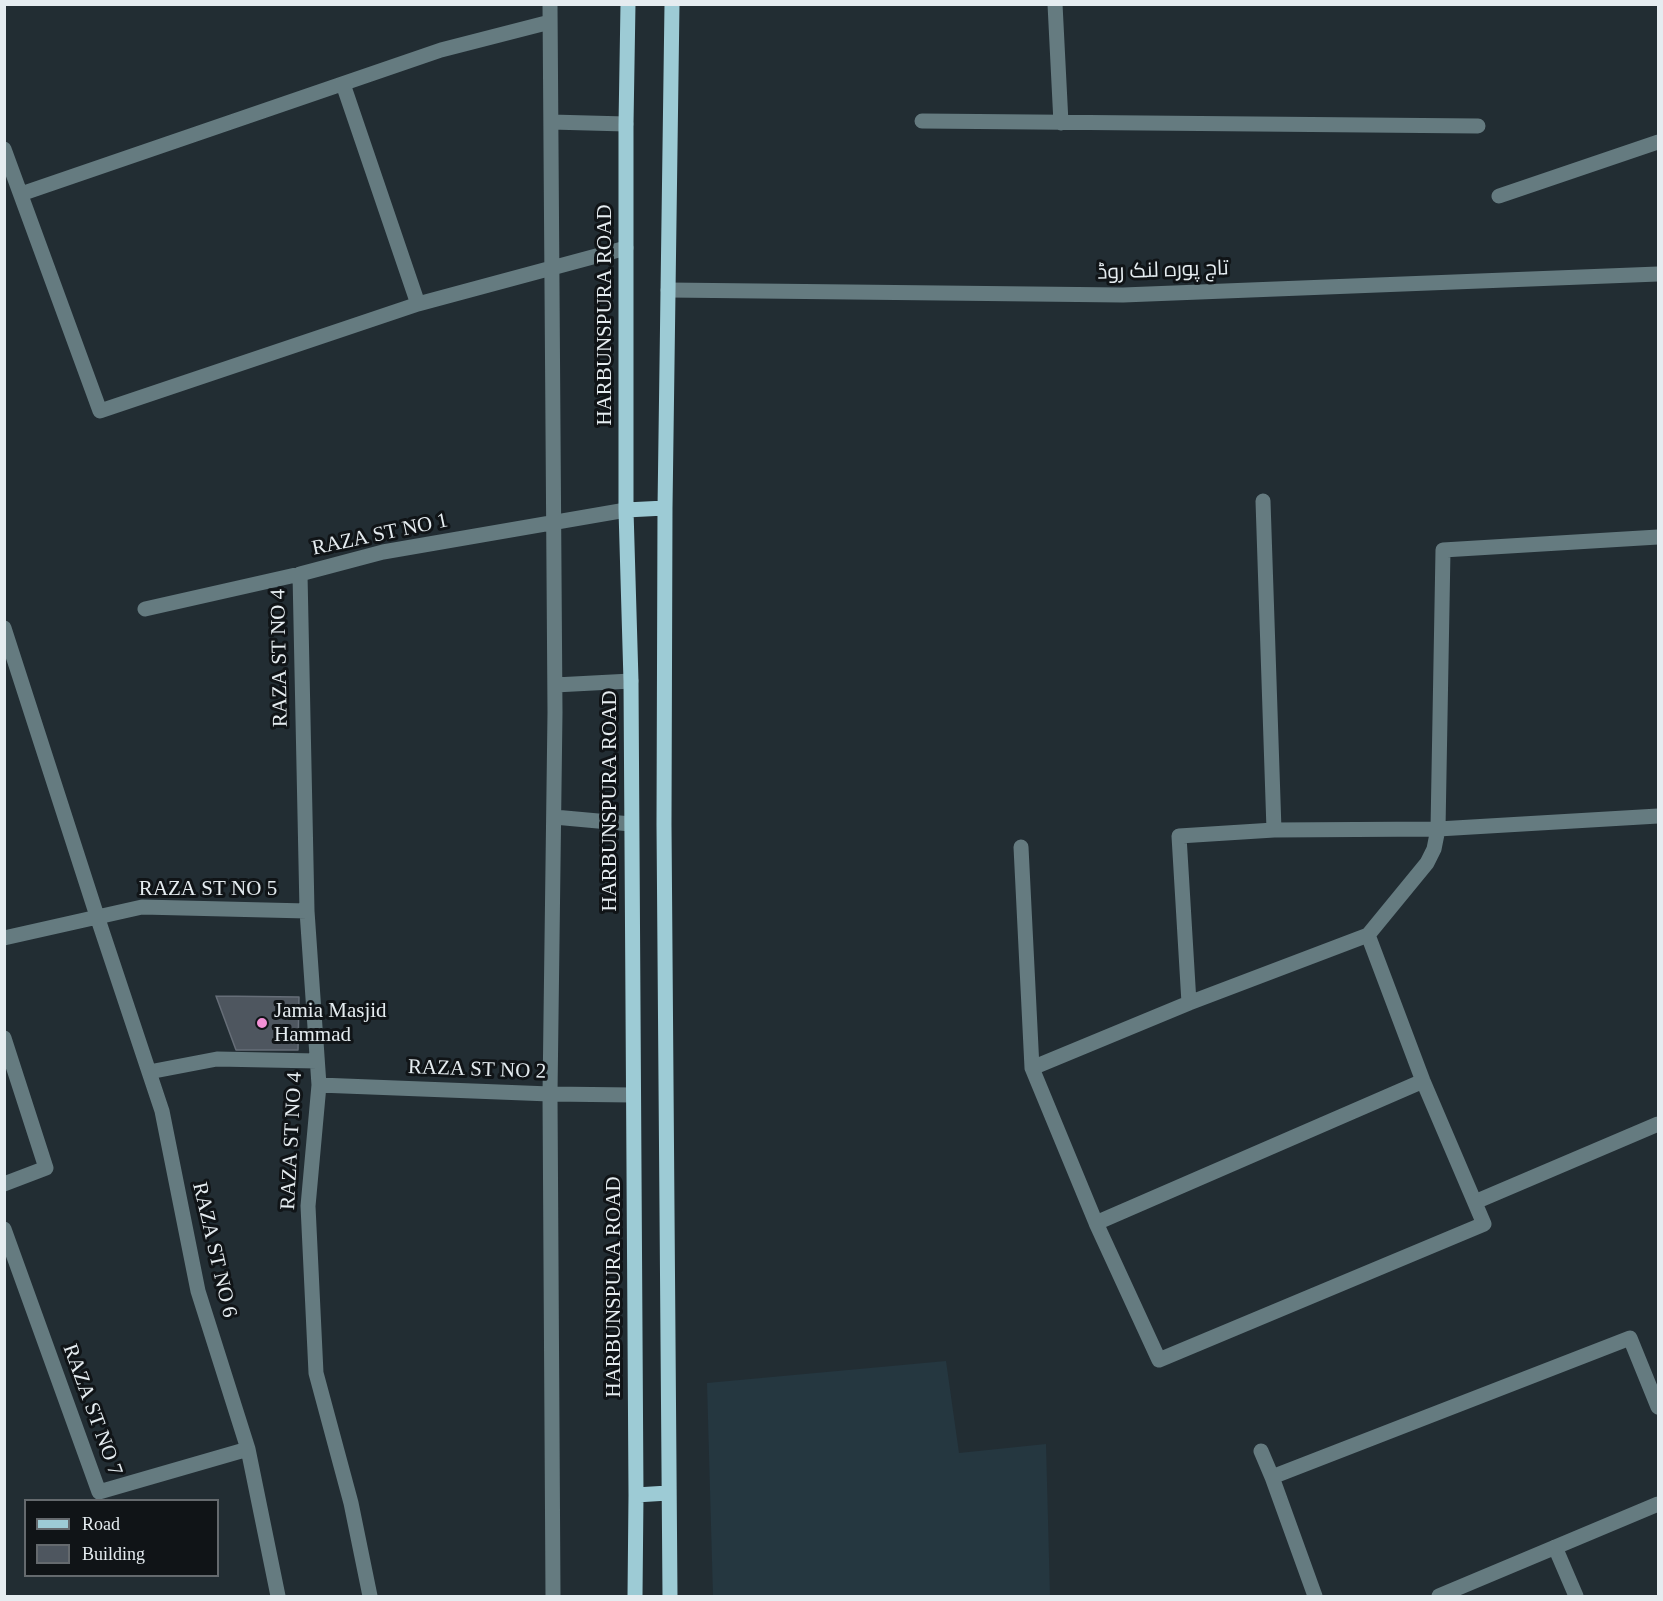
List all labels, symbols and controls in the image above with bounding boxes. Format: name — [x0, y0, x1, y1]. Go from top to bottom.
street label: HARBUNSPURA ROAD — [592, 204, 618, 426]
street label: تاج پورہ لنک روڈ — [1097, 256, 1229, 286]
street label: RAZA ST NO 1 — [310, 508, 450, 562]
street label: RAZA ST NO 4 — [266, 589, 294, 727]
street label: HARBUNSPURA ROAD — [597, 690, 623, 912]
street label: RAZA ST NO 5 — [139, 876, 277, 902]
place label: Jamia Masjid Hammad — [274, 998, 387, 1048]
marker: Jamia Masjid Hammad — [255, 1016, 269, 1030]
street label: RAZA ST NO 2 — [407, 1055, 547, 1085]
street label: RAZA ST NO 4 — [276, 1071, 308, 1211]
street label: HARBUNSPURA ROAD — [601, 1176, 627, 1398]
street label: RAZA ST NO 6 — [186, 1180, 242, 1320]
street label: RAZA ST NO 7 — [57, 1341, 127, 1479]
legend — [24, 1499, 219, 1577]
text: Road — [82, 1514, 120, 1534]
text: Building — [82, 1544, 145, 1564]

